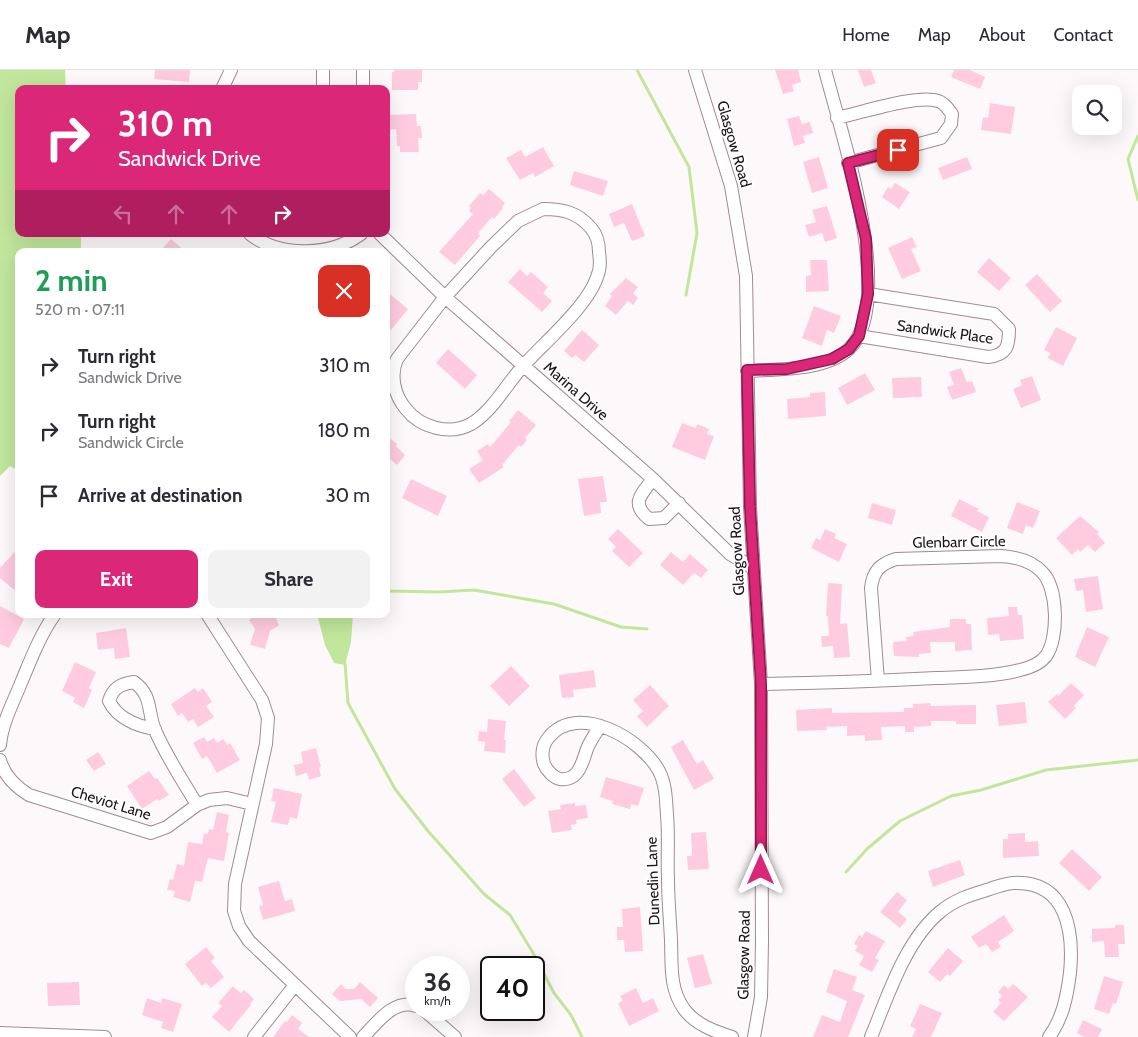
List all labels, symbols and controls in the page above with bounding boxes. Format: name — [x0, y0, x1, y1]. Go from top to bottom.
text: Map — [25, 20, 71, 49]
text: Home — [842, 24, 890, 46]
text: Map — [918, 24, 951, 46]
text: About — [979, 24, 1025, 46]
text: Contact — [1053, 24, 1113, 46]
map controls — [1072, 85, 1122, 135]
button: search — [1072, 85, 1122, 135]
street label: Glasgow Road — [713, 99, 755, 189]
text: 310 m — [118, 102, 213, 145]
icon: right — [35, 105, 100, 170]
pin — [877, 129, 919, 171]
icon: arrive — [884, 136, 912, 164]
text: Sandwick Drive — [118, 145, 261, 172]
icon: left — [109, 200, 137, 228]
icon: ahead — [162, 200, 190, 228]
icon: ahead — [215, 200, 243, 228]
icon: right — [268, 200, 296, 228]
text: 2 min — [35, 262, 107, 299]
button: close — [318, 265, 370, 317]
text: 520 m · 07:11 — [35, 300, 125, 319]
street label: Sandwick Place — [896, 316, 995, 348]
text: Turn right — [78, 345, 156, 368]
icon: right — [35, 352, 63, 380]
text: 310 m — [319, 354, 370, 377]
street label: Marina Drive — [540, 358, 612, 424]
text: Sandwick Drive — [78, 368, 182, 387]
text: Turn right — [78, 410, 156, 433]
icon: right — [35, 417, 63, 445]
text: 180 m — [318, 419, 370, 442]
text: Sandwick Circle — [78, 433, 184, 452]
icon: arrive — [35, 482, 63, 510]
text: Arrive at destination — [78, 484, 242, 507]
text: 30 m — [326, 484, 370, 507]
street label: Glasgow Road — [726, 506, 748, 596]
street label: Glenbarr Circle — [912, 532, 1006, 552]
button: Exit — [35, 550, 198, 608]
button: Share — [208, 550, 370, 608]
street label: Cheviot Lane — [69, 782, 154, 824]
street label: Dunedin Lane — [642, 836, 664, 926]
position arrow — [734, 843, 786, 895]
street label: Glasgow Road — [734, 910, 754, 1000]
speed limit sign: 40 — [480, 956, 545, 1021]
text: 36 — [424, 967, 451, 997]
text: km/h — [424, 993, 451, 1008]

